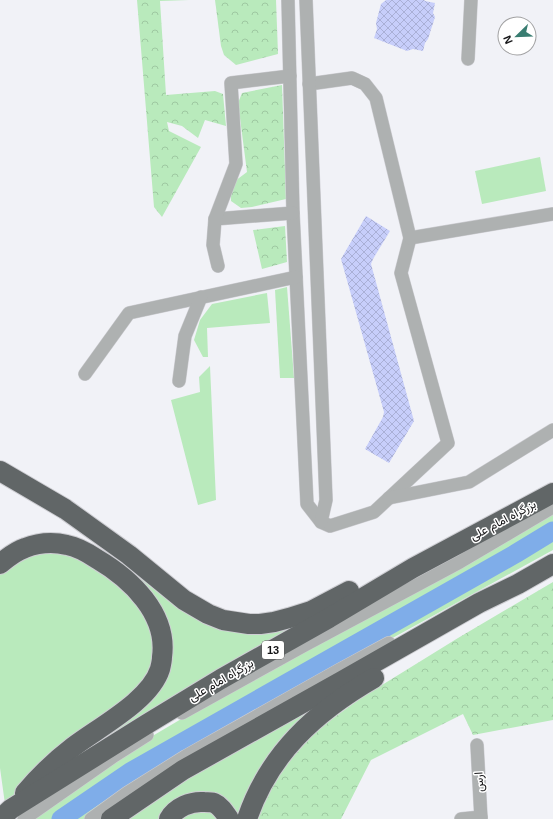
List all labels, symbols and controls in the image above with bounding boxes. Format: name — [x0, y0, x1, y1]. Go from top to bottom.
north arrow — [497, 16, 537, 56]
text: N — [501, 34, 515, 46]
street label: بزرگراه امام علی — [468, 497, 539, 544]
road number: 13 — [262, 641, 284, 659]
street label: بزرگراه امام علی — [186, 656, 256, 705]
street label: ارس — [471, 772, 488, 792]

